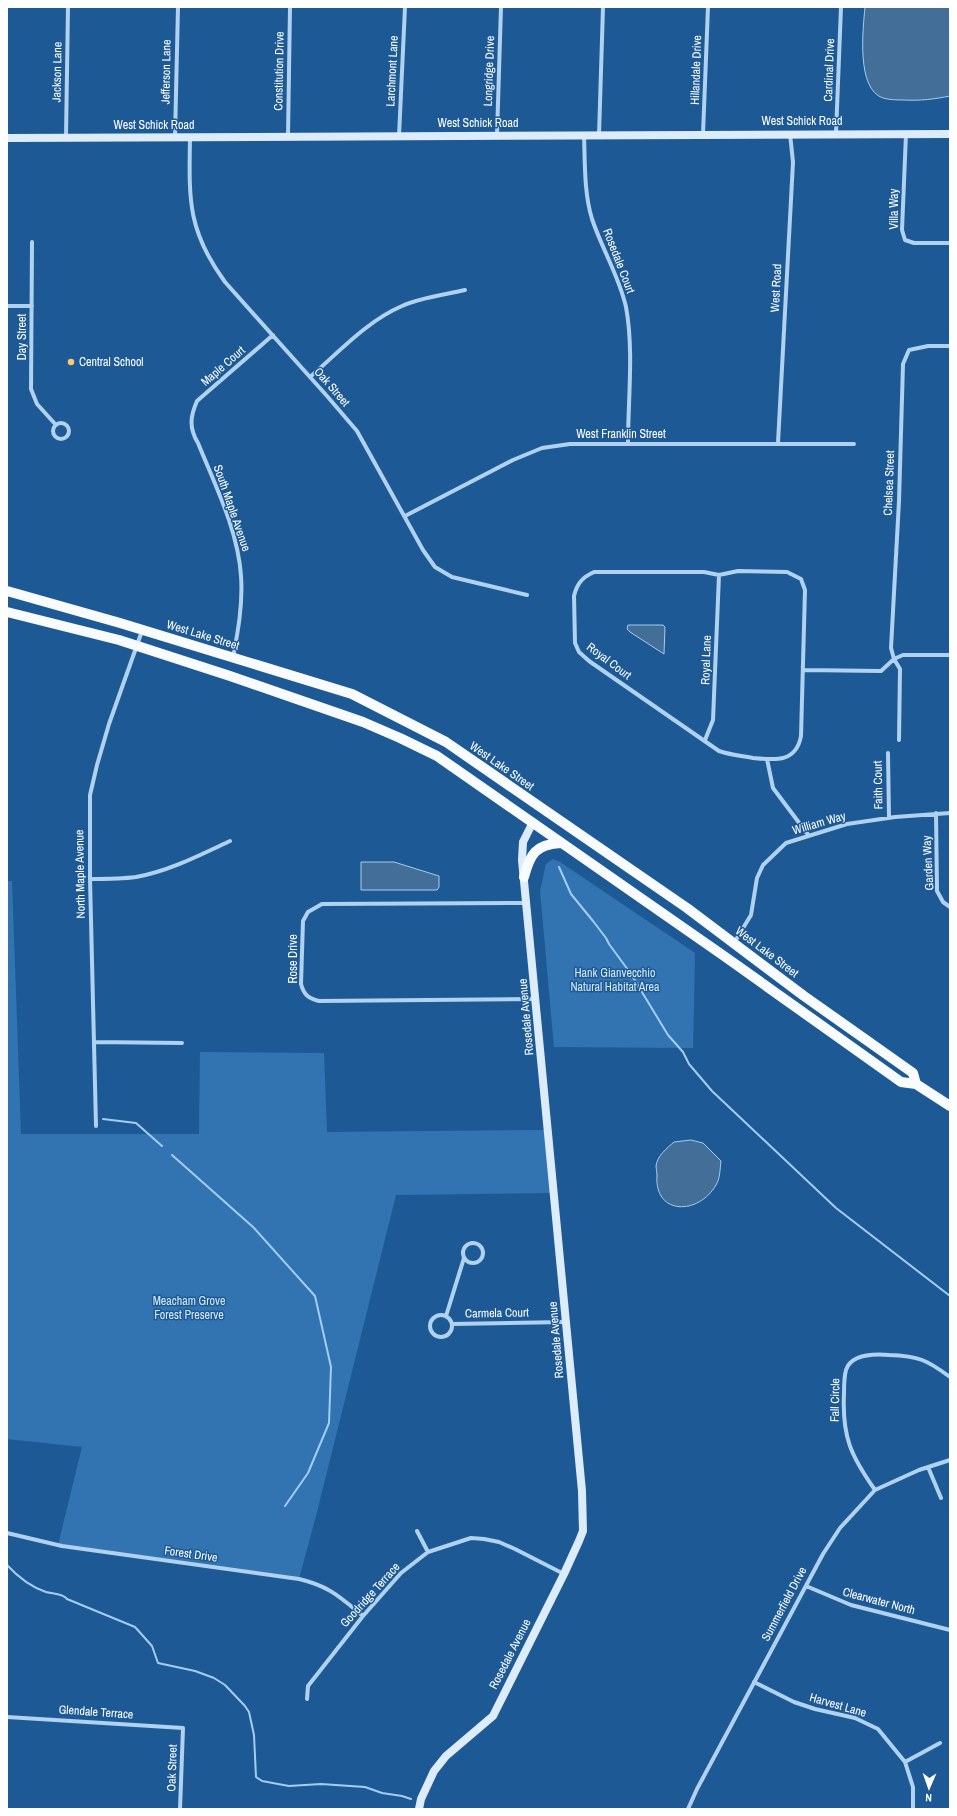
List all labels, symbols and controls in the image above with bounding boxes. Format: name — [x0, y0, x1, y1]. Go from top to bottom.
street label: Constitution Drive — [270, 31, 288, 111]
street label: Larchmont Lane — [382, 35, 402, 107]
street label: Longridge Drive — [480, 35, 498, 107]
street label: Hillandale Drive — [687, 35, 705, 105]
street label: Cardinal Drive — [820, 38, 838, 102]
street label: Jefferson Lane — [157, 39, 175, 105]
street label: Jackson Lane — [48, 41, 66, 103]
street label: West Schick Road — [762, 113, 842, 129]
street label: West Schick Road — [438, 115, 518, 131]
street label: West Schick Road — [114, 117, 194, 133]
street label: Villa Way — [886, 188, 902, 230]
street label: Rosedale Court — [599, 226, 639, 296]
street label: West Road — [767, 263, 785, 313]
street label: Day Street — [14, 313, 30, 360]
street label: Maple Court — [198, 342, 249, 390]
place label: Central School — [79, 354, 144, 370]
marker: Central School — [66, 357, 76, 367]
street label: Oak Street — [311, 364, 354, 410]
street label: West Franklin Street — [576, 426, 666, 442]
street label: Chelsea Street — [880, 450, 898, 516]
street label: South Maple Avenue — [210, 463, 254, 553]
street label: West Lake Street — [165, 616, 242, 654]
street label: Royal Lane — [697, 635, 715, 685]
street label: Royal Court — [583, 639, 635, 683]
street label: West Lake Street — [467, 738, 538, 794]
street label: Faith Court — [870, 760, 886, 810]
street label: William Way — [790, 808, 848, 838]
street label: North Maple Avenue — [71, 829, 89, 919]
street label: Garden Way — [919, 835, 937, 891]
street label: West Lake Street — [732, 923, 802, 981]
street label: Rose Drive — [285, 934, 301, 984]
park label: Hank Gianvecchio Natural Habitat Area — [570, 965, 660, 995]
street label: Rosedale Avenue — [515, 978, 537, 1056]
park label: Meacham Grove Forest Preserve — [153, 1293, 225, 1323]
street label: Rosedale Avenue — [545, 1301, 567, 1379]
street label: Carmela Court — [465, 1304, 529, 1322]
street label: Fall Circle — [827, 1378, 843, 1422]
street label: Forest Drive — [163, 1542, 219, 1566]
street label: Goodridge Terrace — [337, 1559, 403, 1631]
street label: Summerfield Drive — [758, 1564, 810, 1644]
street label: Clearwater North — [841, 1584, 917, 1618]
street label: Rosedale Avenue — [485, 1616, 535, 1692]
street label: Harvest Lane — [808, 1689, 868, 1721]
street label: Glendale Terrace — [58, 1701, 134, 1723]
street label: Oak Street — [163, 1744, 181, 1792]
north arrow — [909, 1768, 949, 1808]
text: N — [925, 1791, 932, 1805]

